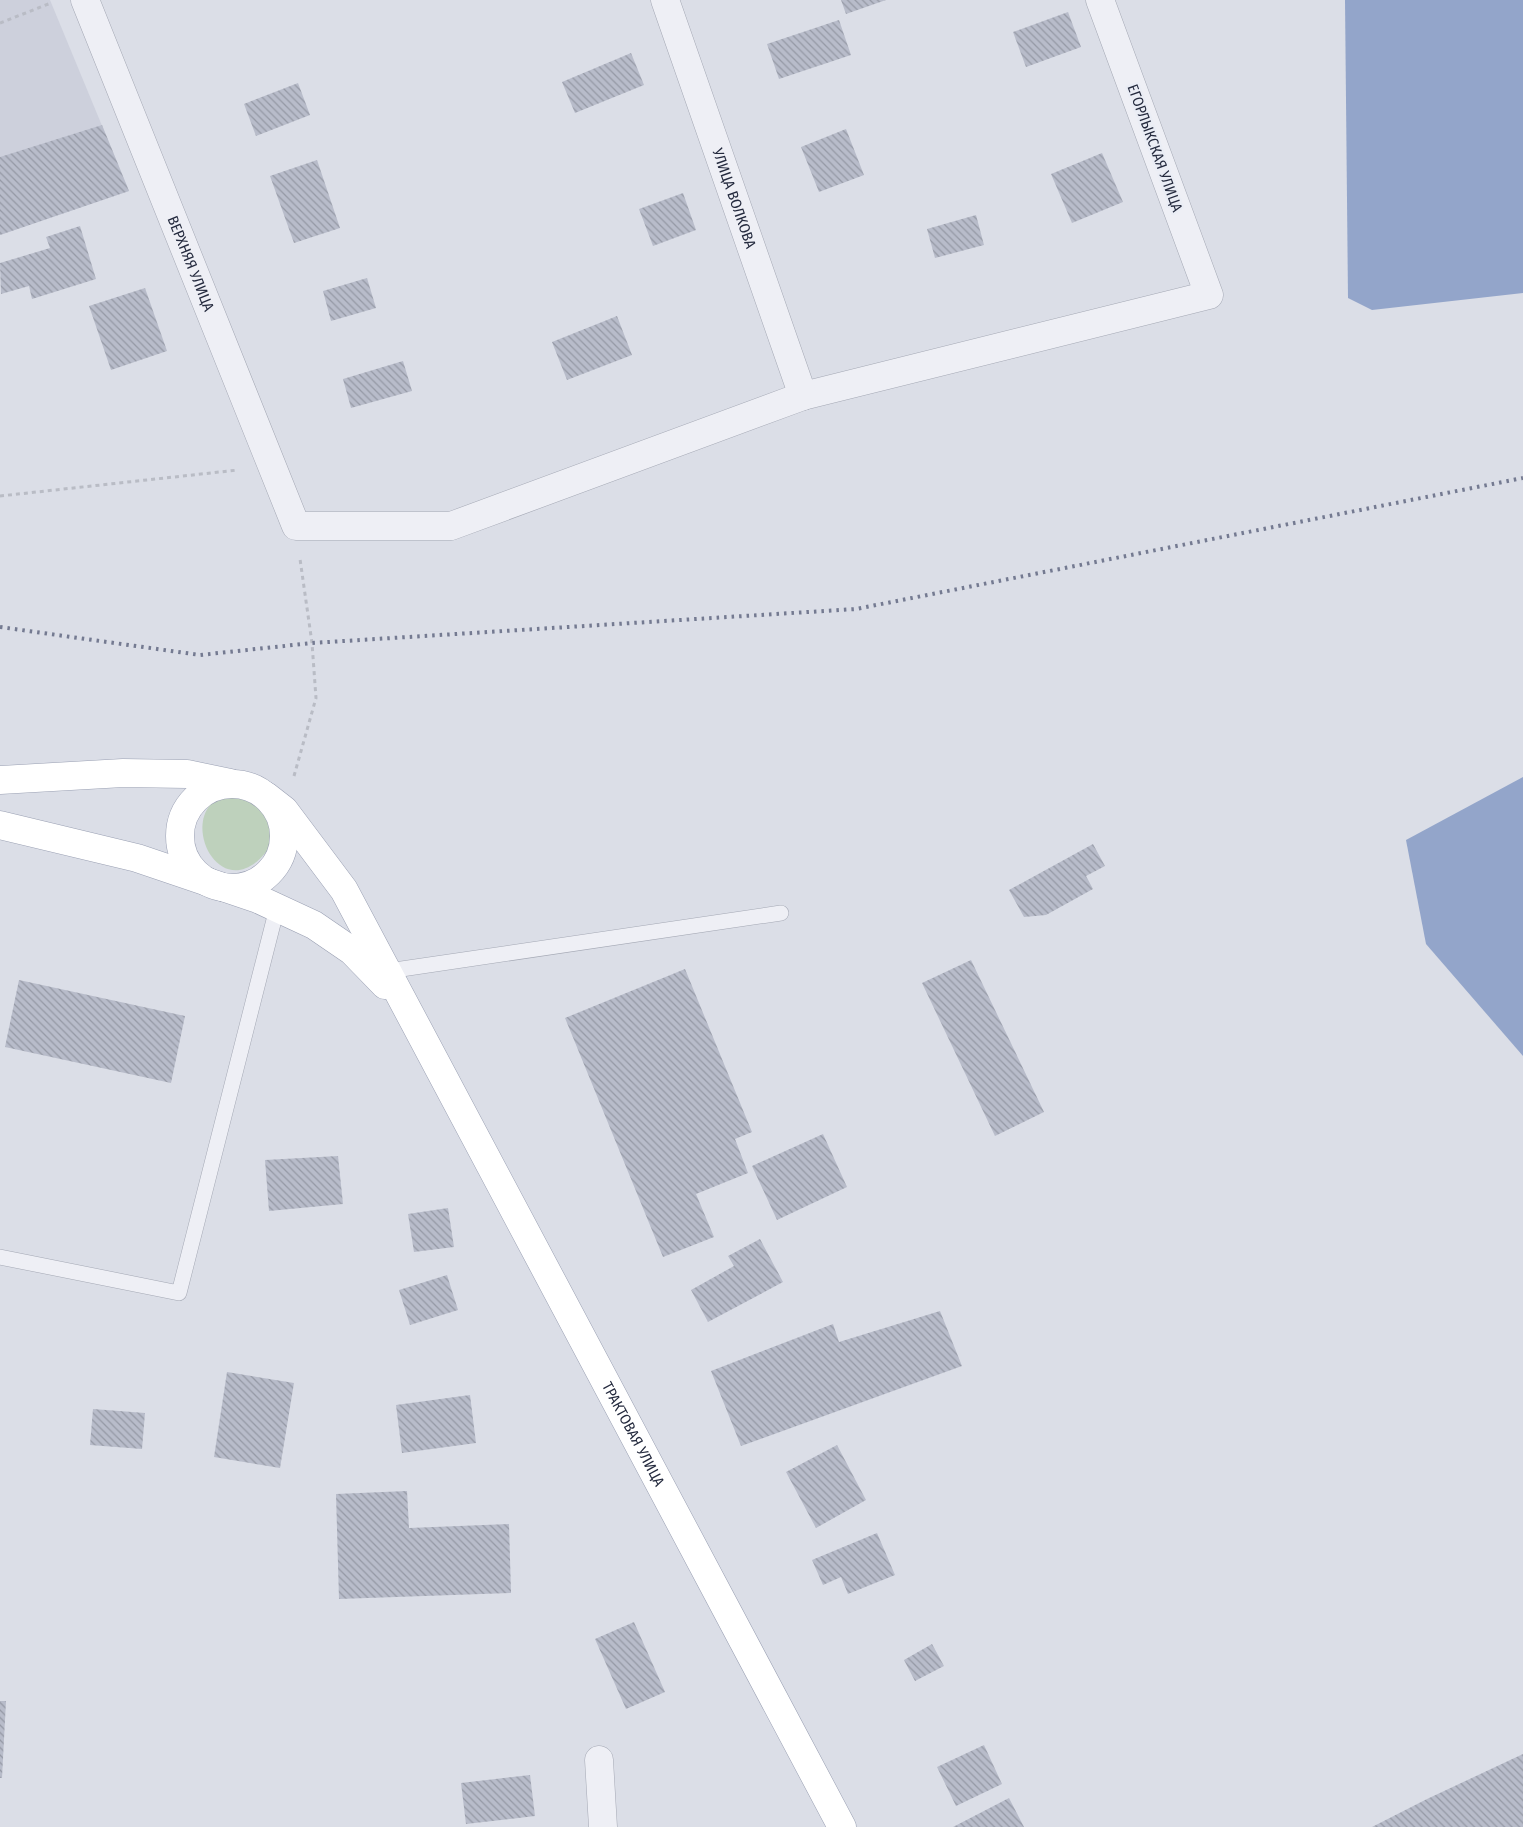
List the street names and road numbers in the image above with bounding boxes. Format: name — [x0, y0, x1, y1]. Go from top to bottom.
street label: ЕГОРЛЫКСКАЯ УЛИЦА — [1124, 82, 1186, 214]
street label: УЛИЦА ВОЛКОВА — [708, 145, 760, 251]
street label: ВЕРХНЯЯ УЛИЦА — [164, 213, 218, 314]
street label: ТРАКТОВАЯ УЛИЦА — [598, 1379, 668, 1489]

